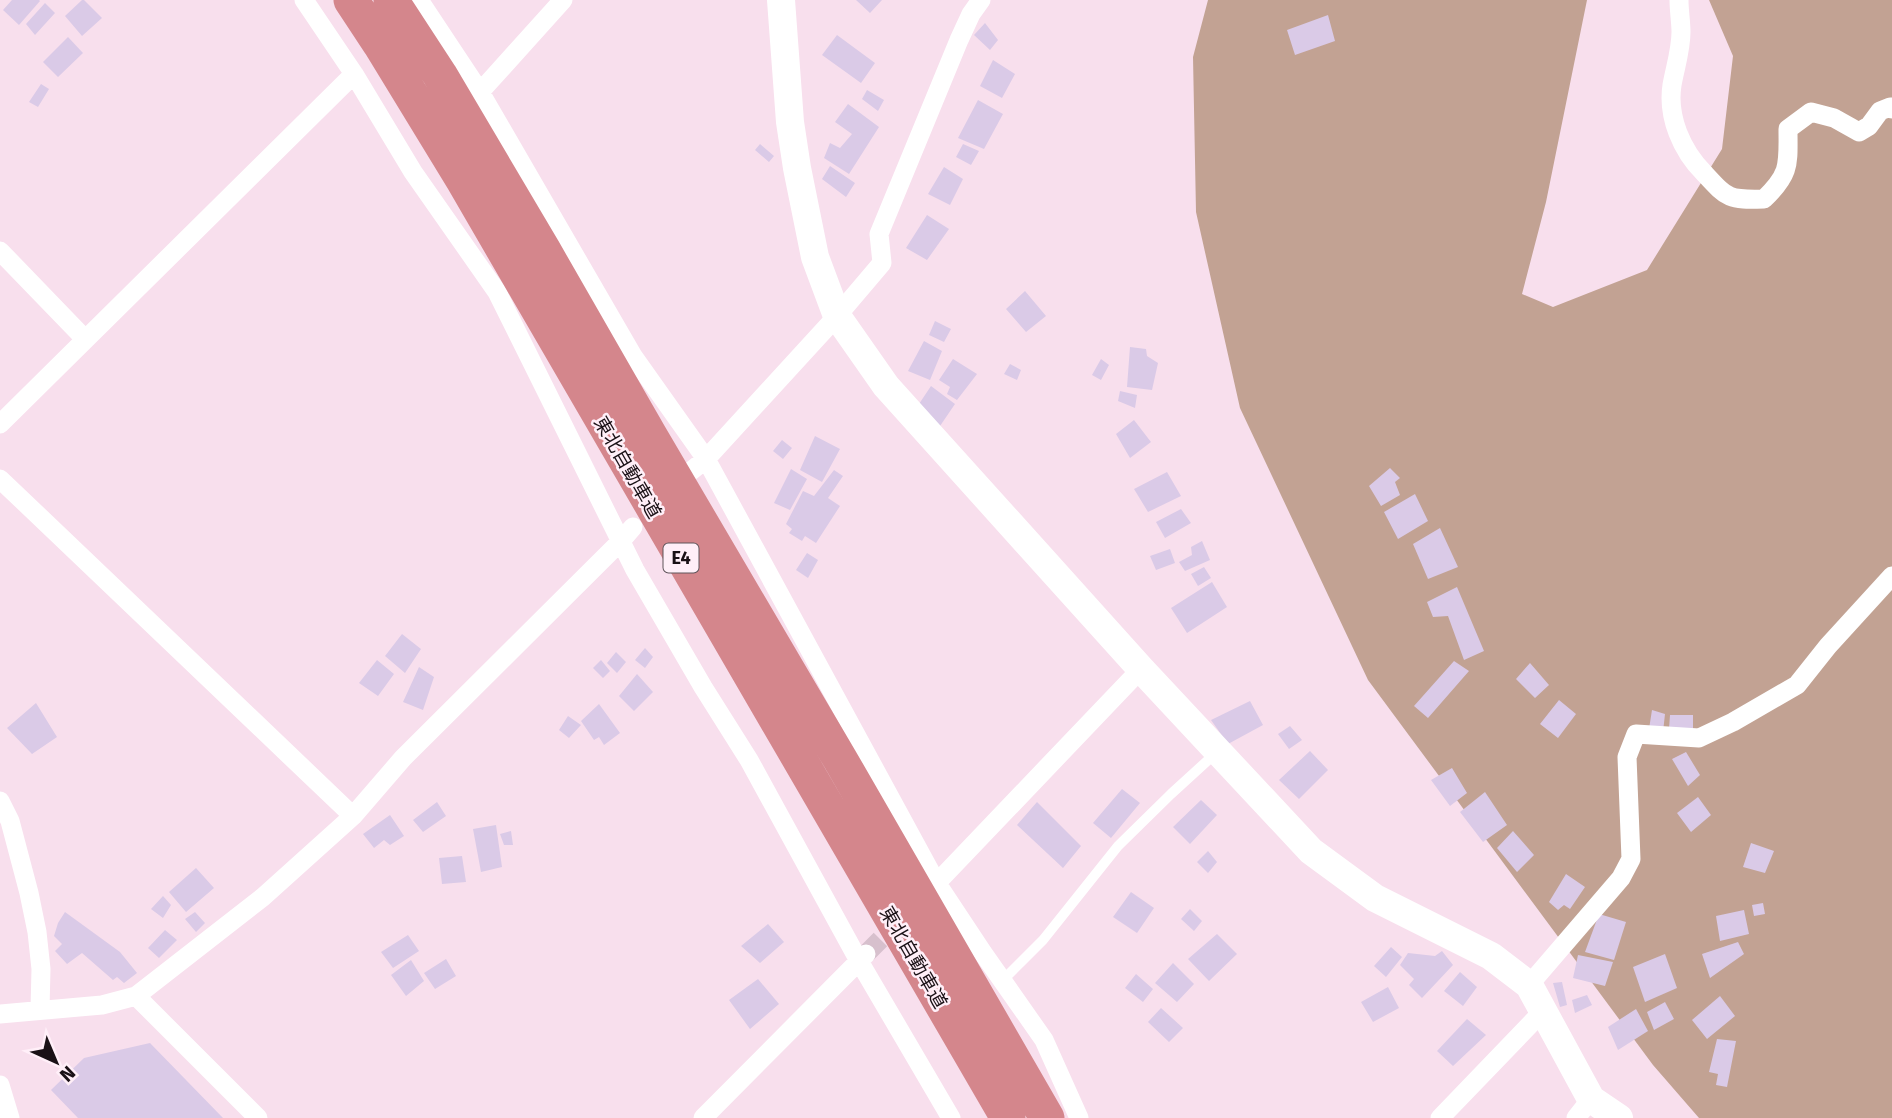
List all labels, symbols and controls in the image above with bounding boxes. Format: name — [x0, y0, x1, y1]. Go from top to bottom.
street label: 東北自動車道 — [589, 412, 666, 522]
road number: E4 — [664, 544, 698, 572]
street label: 東北自動車道 — [875, 902, 952, 1012]
north arrow — [21, 1027, 91, 1097]
text: N — [55, 1061, 80, 1087]

